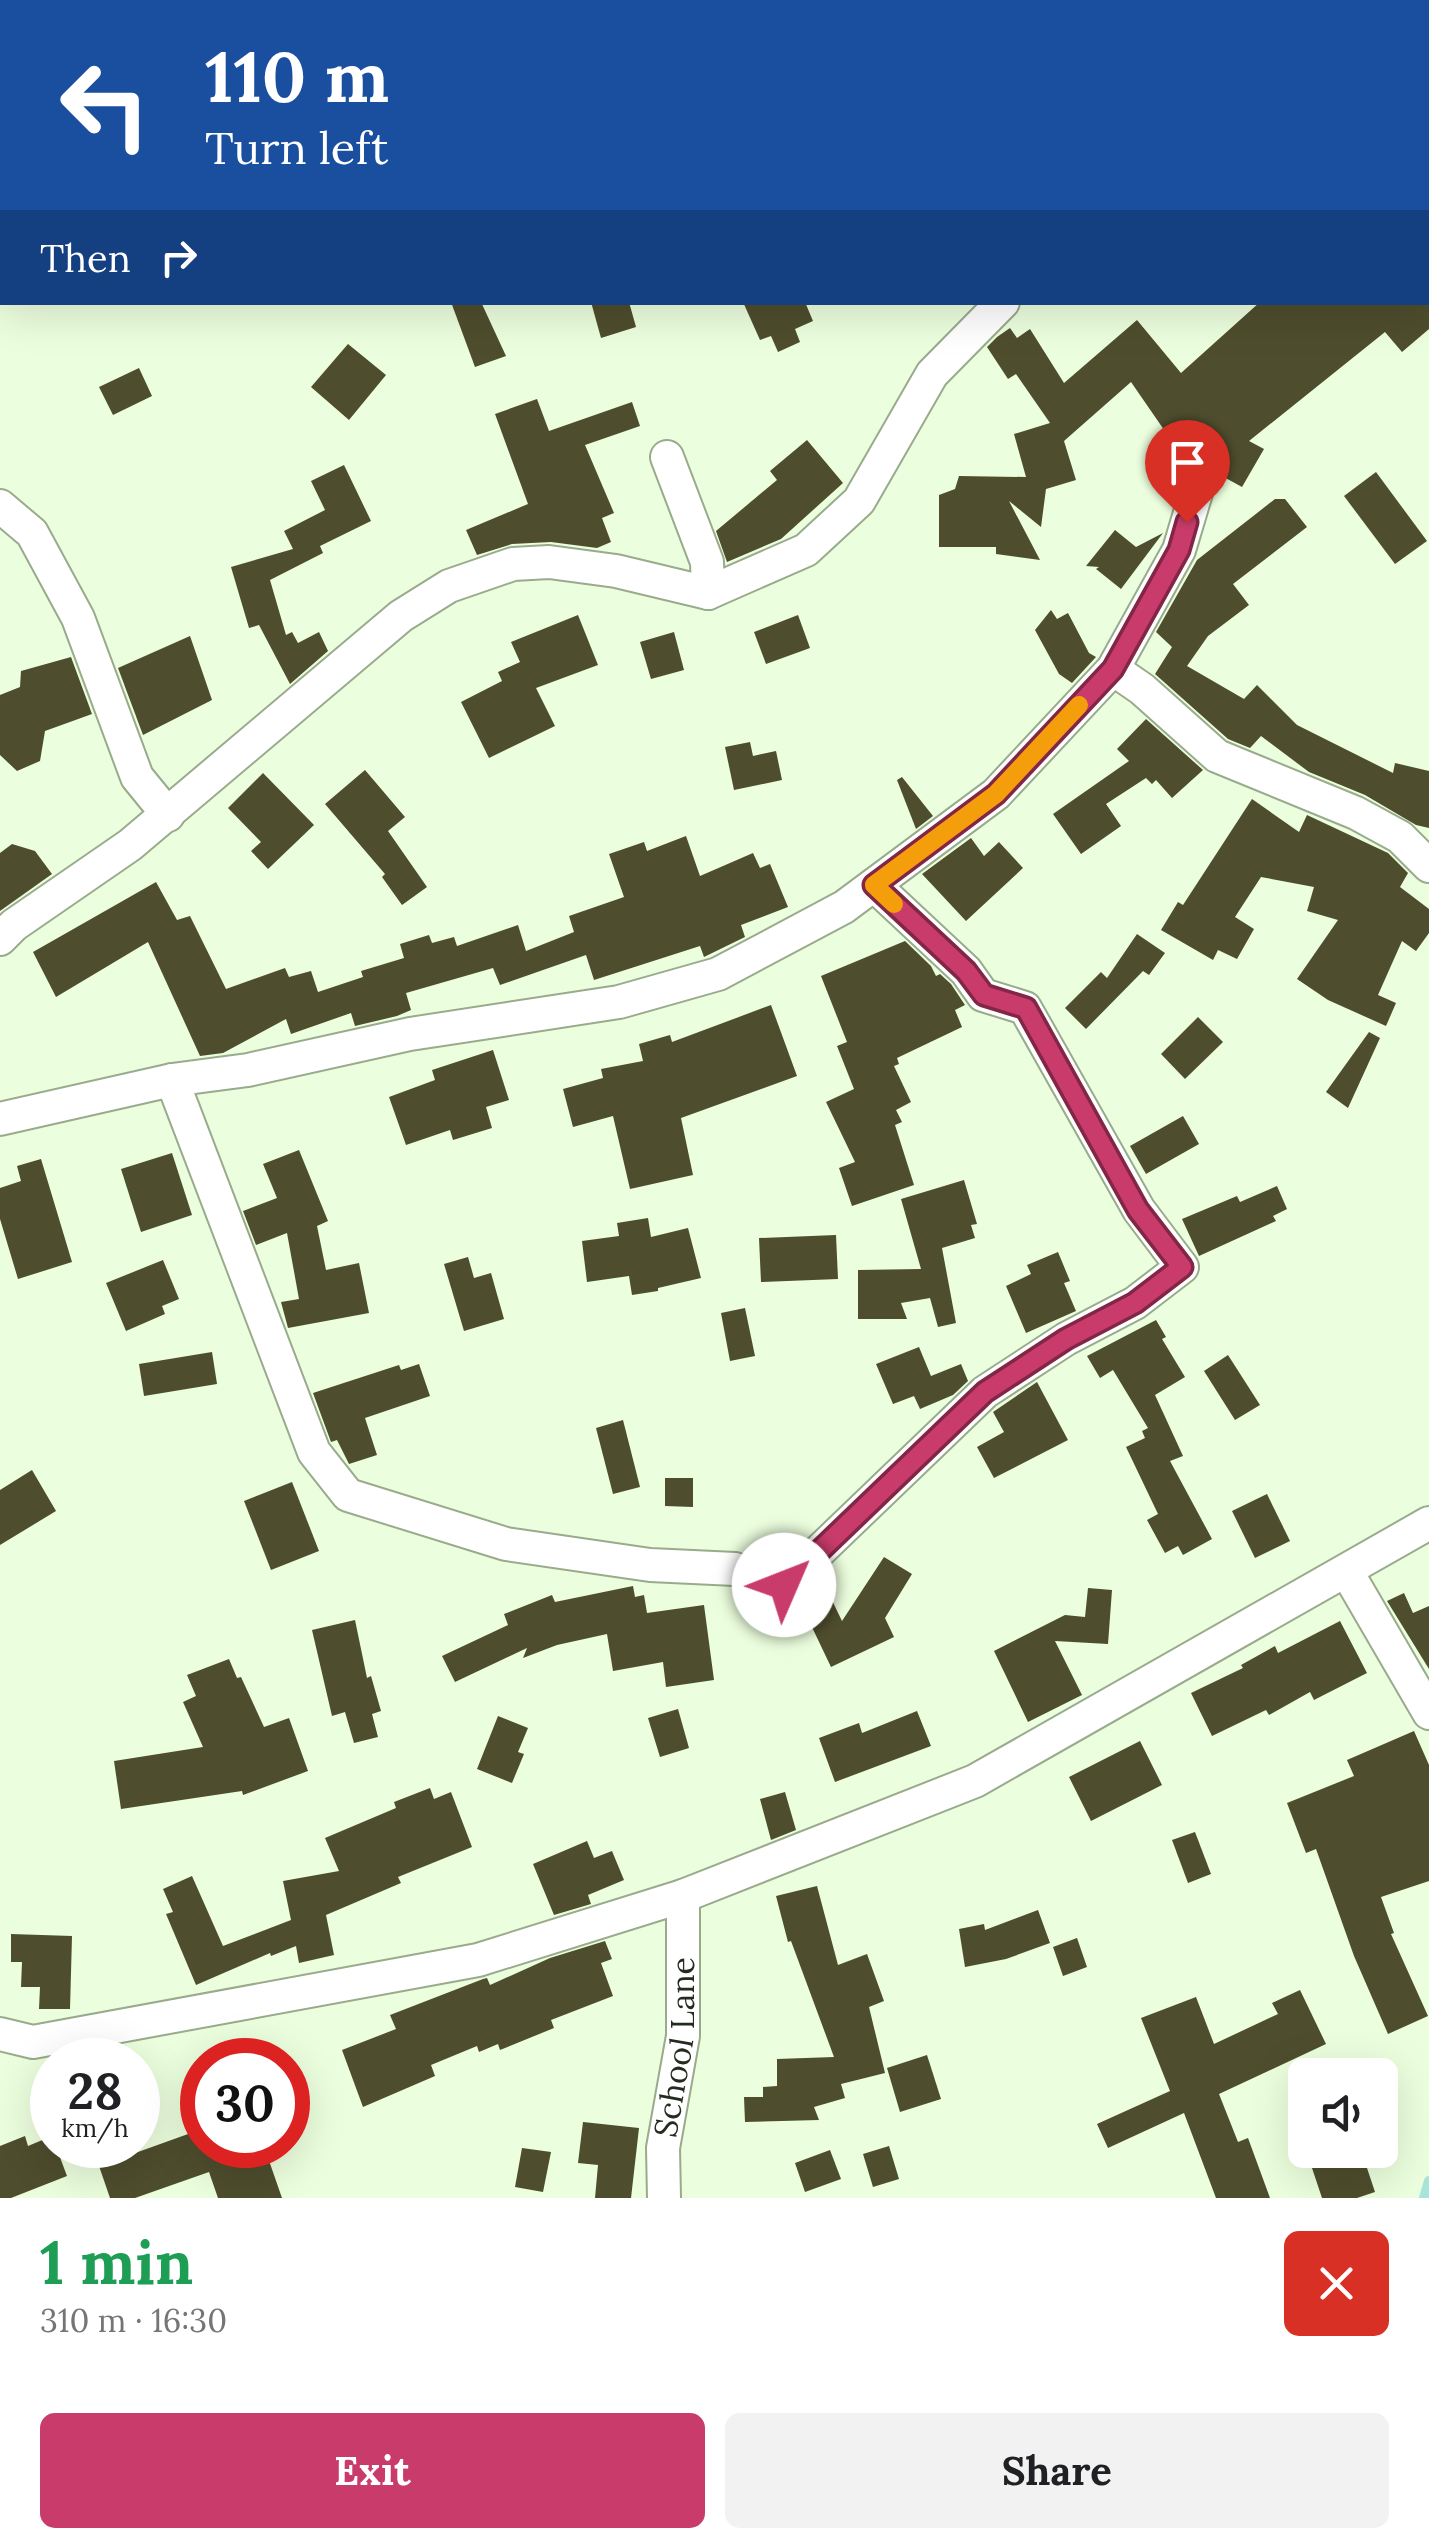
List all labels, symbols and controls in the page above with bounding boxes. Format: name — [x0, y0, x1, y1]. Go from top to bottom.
text: 110 m — [205, 32, 389, 121]
icon: left — [40, 40, 170, 170]
text: Turn left — [205, 119, 388, 176]
icon: right — [151, 230, 206, 285]
text: Then — [40, 234, 131, 282]
pin — [1145, 420, 1230, 523]
icon: arrive — [1160, 435, 1215, 490]
position arrow — [732, 1533, 836, 1637]
street label: School Lane — [644, 1957, 703, 2140]
speed limit sign: 30 — [180, 2038, 310, 2168]
map controls — [1288, 2058, 1398, 2168]
button: sound — [1288, 2058, 1398, 2168]
text: 28 — [67, 2059, 123, 2123]
text: km/h — [61, 2112, 129, 2144]
text: 1 min — [40, 2224, 193, 2300]
button: close — [1284, 2231, 1389, 2336]
text: 310 m · 16:30 — [40, 2300, 227, 2341]
button: Exit — [40, 2413, 705, 2528]
button: Share — [725, 2413, 1389, 2528]

